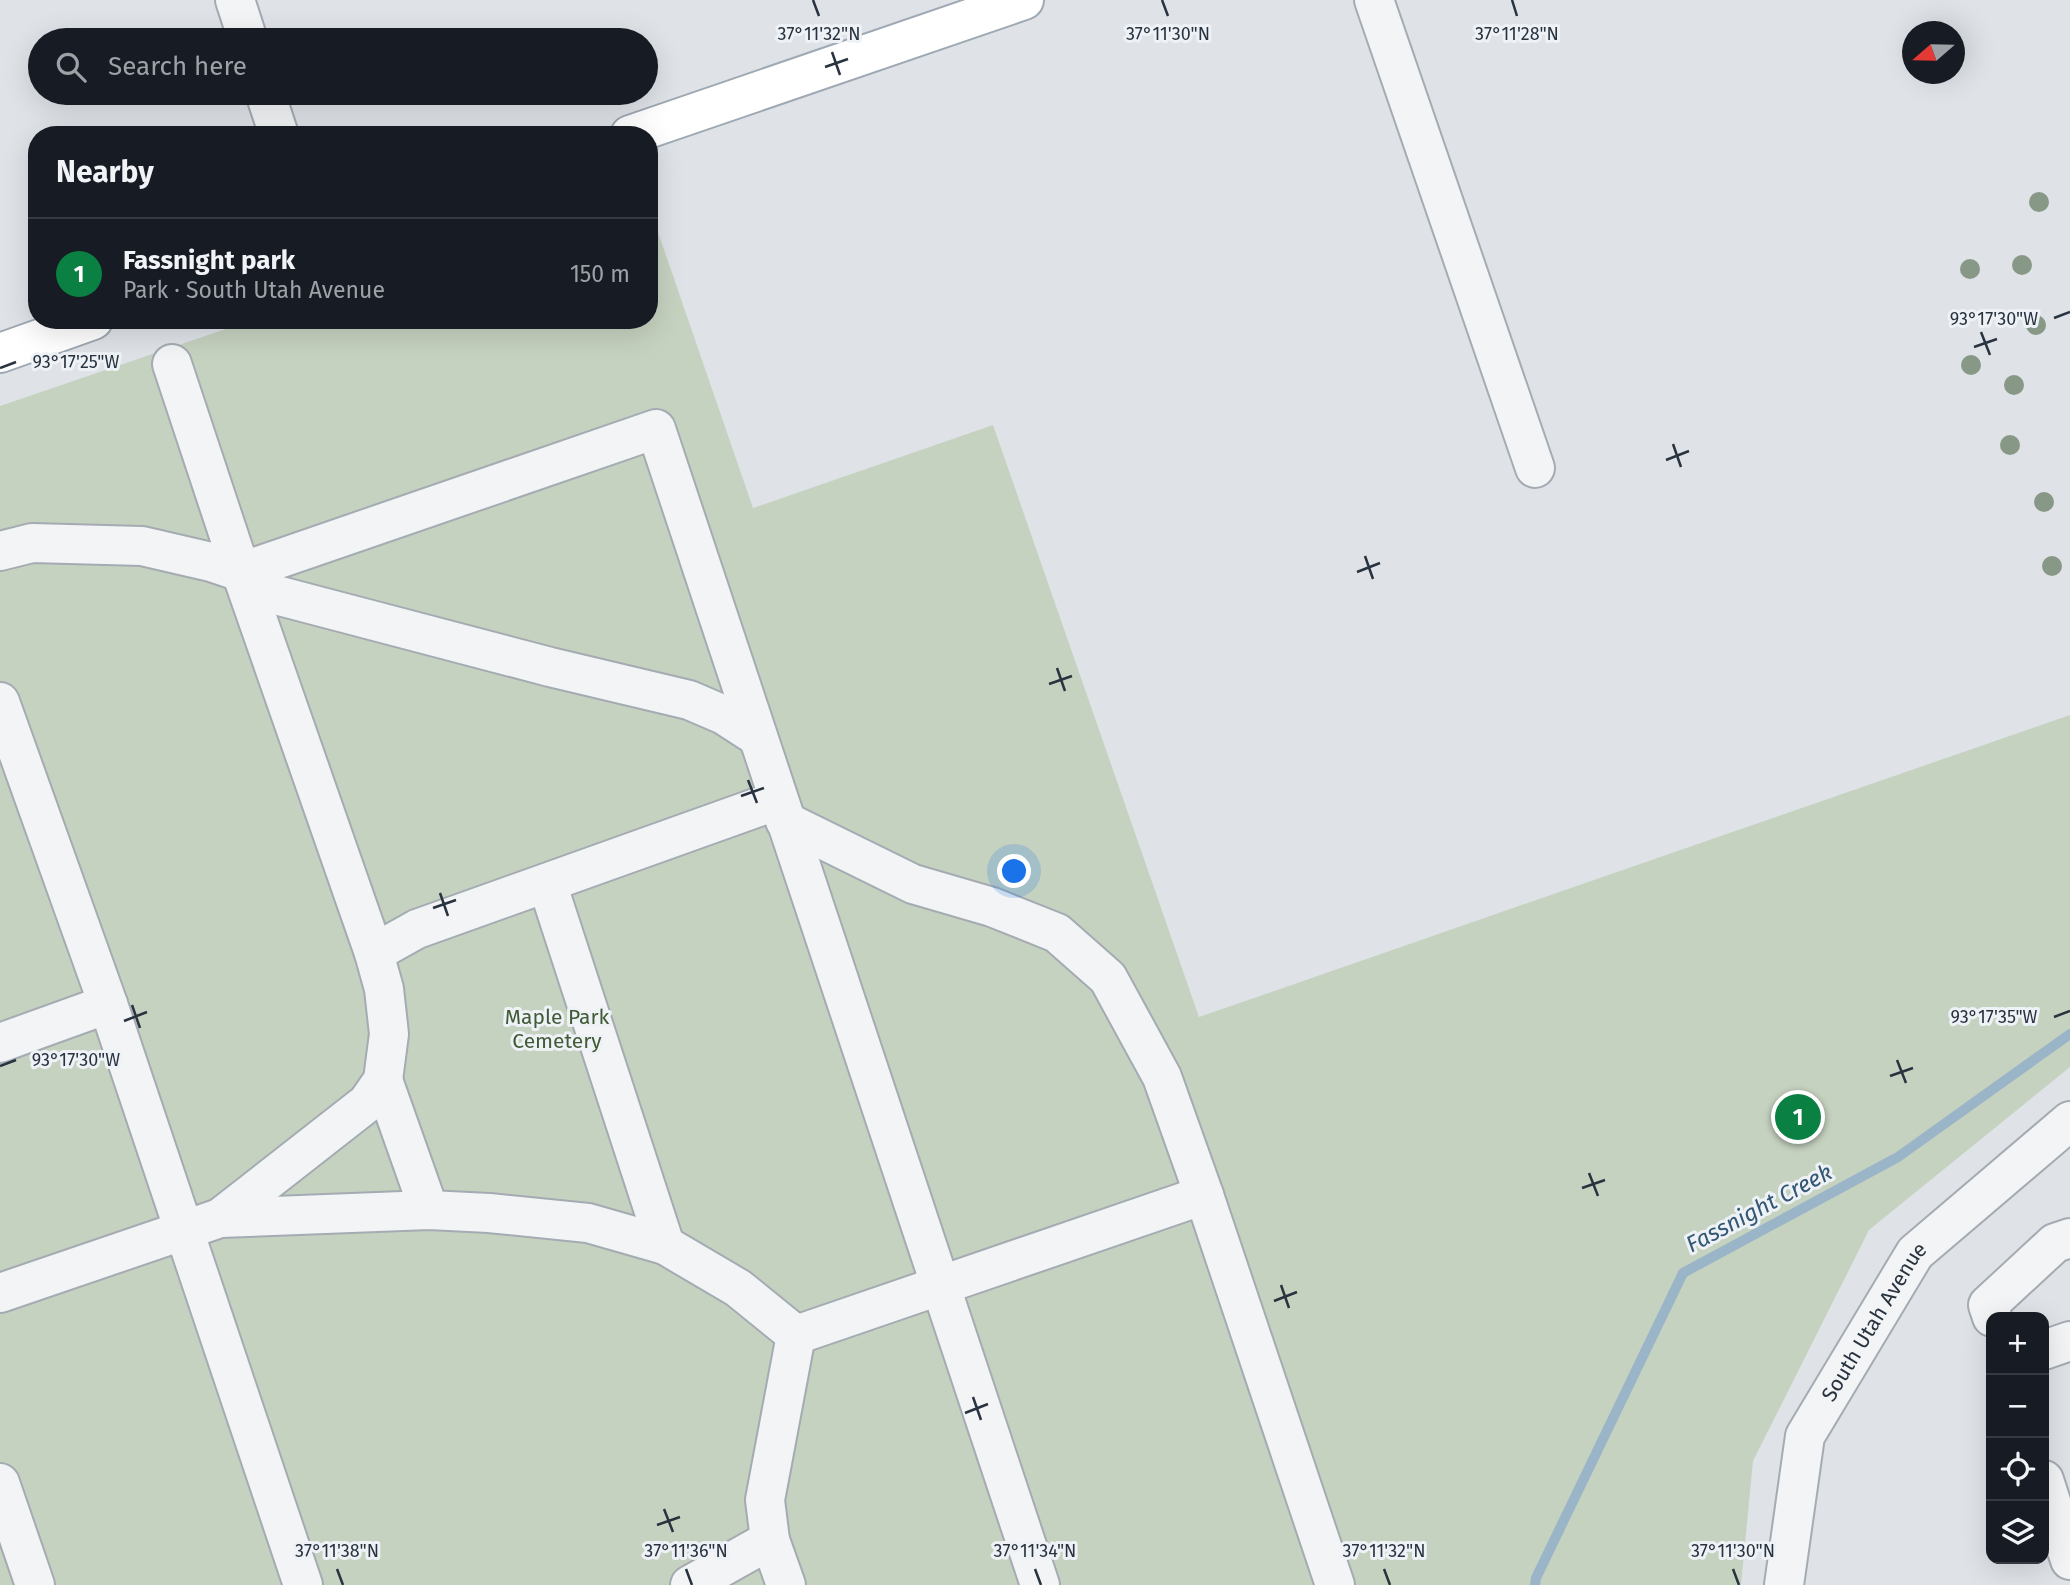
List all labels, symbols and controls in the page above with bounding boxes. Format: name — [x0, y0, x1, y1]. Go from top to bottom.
north arrow — [1902, 21, 1965, 84]
text: 37°11'32"N — [778, 23, 860, 45]
text: 37°11'30"N — [1126, 23, 1210, 45]
text: 37°11'28"N — [1475, 23, 1559, 45]
search box — [28, 28, 658, 105]
icon: search — [52, 48, 90, 86]
text: Search here — [108, 51, 247, 82]
text: Nearby — [56, 154, 154, 190]
text: Fassnight park — [123, 245, 295, 276]
text: 1 — [74, 260, 84, 288]
text: 150 m — [570, 260, 630, 288]
text: Park · South Utah Avenue — [123, 276, 385, 304]
text: 93°17'30"W — [1950, 308, 2038, 330]
text: 93°17'25"W — [33, 351, 120, 373]
your location — [997, 854, 1031, 888]
park label: Maple Park Cemetery — [505, 1004, 610, 1054]
text: 93°17'35"W — [1951, 1006, 2038, 1028]
text: 93°17'30"W — [32, 1049, 120, 1071]
pin: 1 — [1775, 1091, 1821, 1143]
water label: Fassnight Creek — [1681, 1158, 1837, 1258]
street label: South Utah Avenue — [1816, 1236, 1932, 1406]
map controls — [1986, 1312, 2049, 1564]
button: + — [1986, 1312, 2049, 1375]
button: − — [1986, 1375, 2049, 1438]
button: locate — [1986, 1438, 2049, 1501]
button: layers — [1986, 1501, 2049, 1564]
text: 37°11'38"N — [295, 1540, 379, 1562]
text: 37°11'36"N — [644, 1540, 728, 1562]
text: 37°11'34"N — [994, 1540, 1076, 1562]
text: 37°11'32"N — [1343, 1540, 1425, 1562]
text: 37°11'30"N — [1691, 1540, 1775, 1562]

